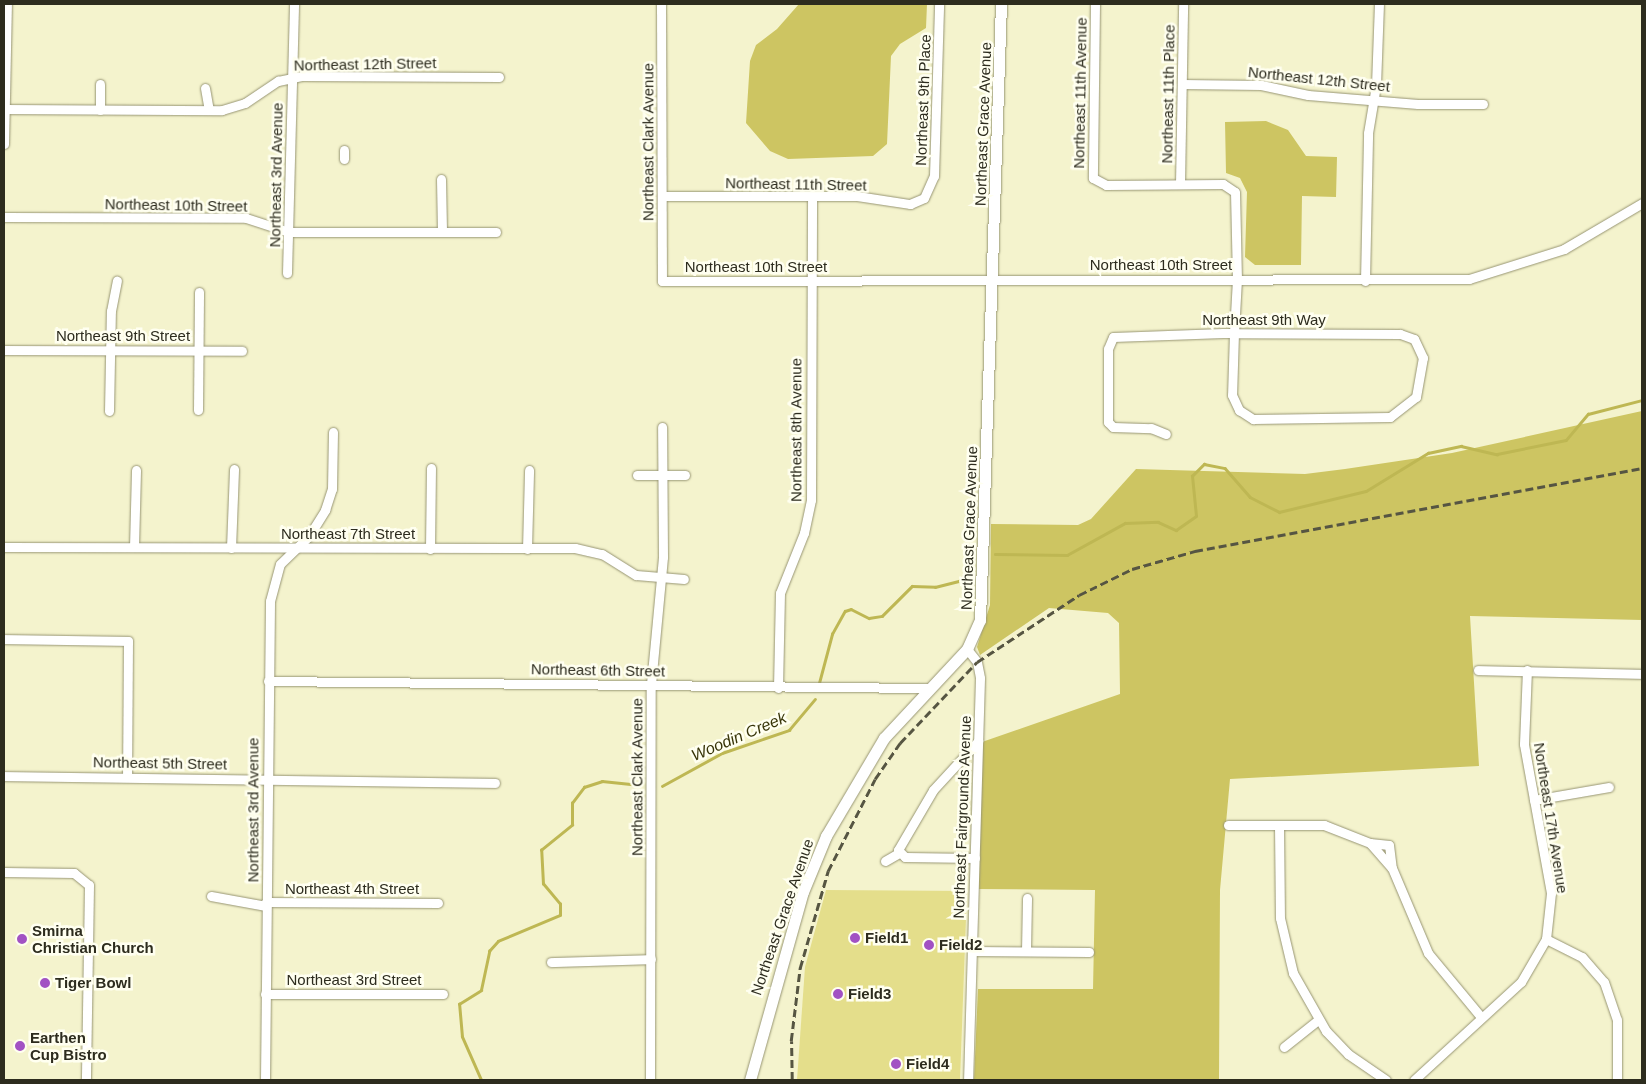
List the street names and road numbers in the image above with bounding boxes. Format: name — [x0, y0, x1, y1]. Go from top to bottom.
street label: Northeast 11th Avenue — [1070, 17, 1090, 169]
street label: Northeast 11th Place — [1158, 24, 1178, 164]
street label: Northeast 9th Place — [912, 34, 934, 166]
street label: Northeast Grace Avenue — [971, 41, 995, 207]
street label: Northeast 12th Street — [294, 54, 436, 74]
street label: Northeast Clark Avenue — [639, 63, 657, 221]
street label: Northeast 12th Street — [1247, 63, 1391, 95]
street label: Northeast 3rd Avenue — [266, 102, 286, 248]
street label: Northeast 11th Street — [725, 174, 867, 194]
street label: Northeast 10th Street — [105, 195, 247, 215]
street label: Northeast 10th Street — [1090, 256, 1232, 274]
street label: Northeast 10th Street — [685, 258, 827, 276]
street label: Northeast 9th Way — [1202, 311, 1326, 329]
street label: Northeast 9th Street — [56, 327, 190, 345]
street label: Northeast 8th Avenue — [787, 358, 805, 502]
street label: Northeast Grace Avenue — [957, 445, 981, 611]
street label: Northeast 7th Street — [281, 525, 415, 543]
street label: Northeast 6th Street — [531, 660, 665, 680]
street label: Northeast Clark Avenue — [628, 698, 646, 856]
street label: Northeast Fairgrounds Avenue — [949, 715, 975, 919]
street label: Northeast 3rd Avenue — [244, 737, 262, 883]
street label: Northeast 17th Avenue — [1530, 741, 1572, 895]
street label: Northeast 5th Street — [93, 753, 227, 773]
street label: Northeast Grace Avenue — [747, 836, 817, 998]
street label: Northeast 4th Street — [285, 880, 419, 898]
street label: Northeast 3rd Street — [286, 971, 422, 989]

